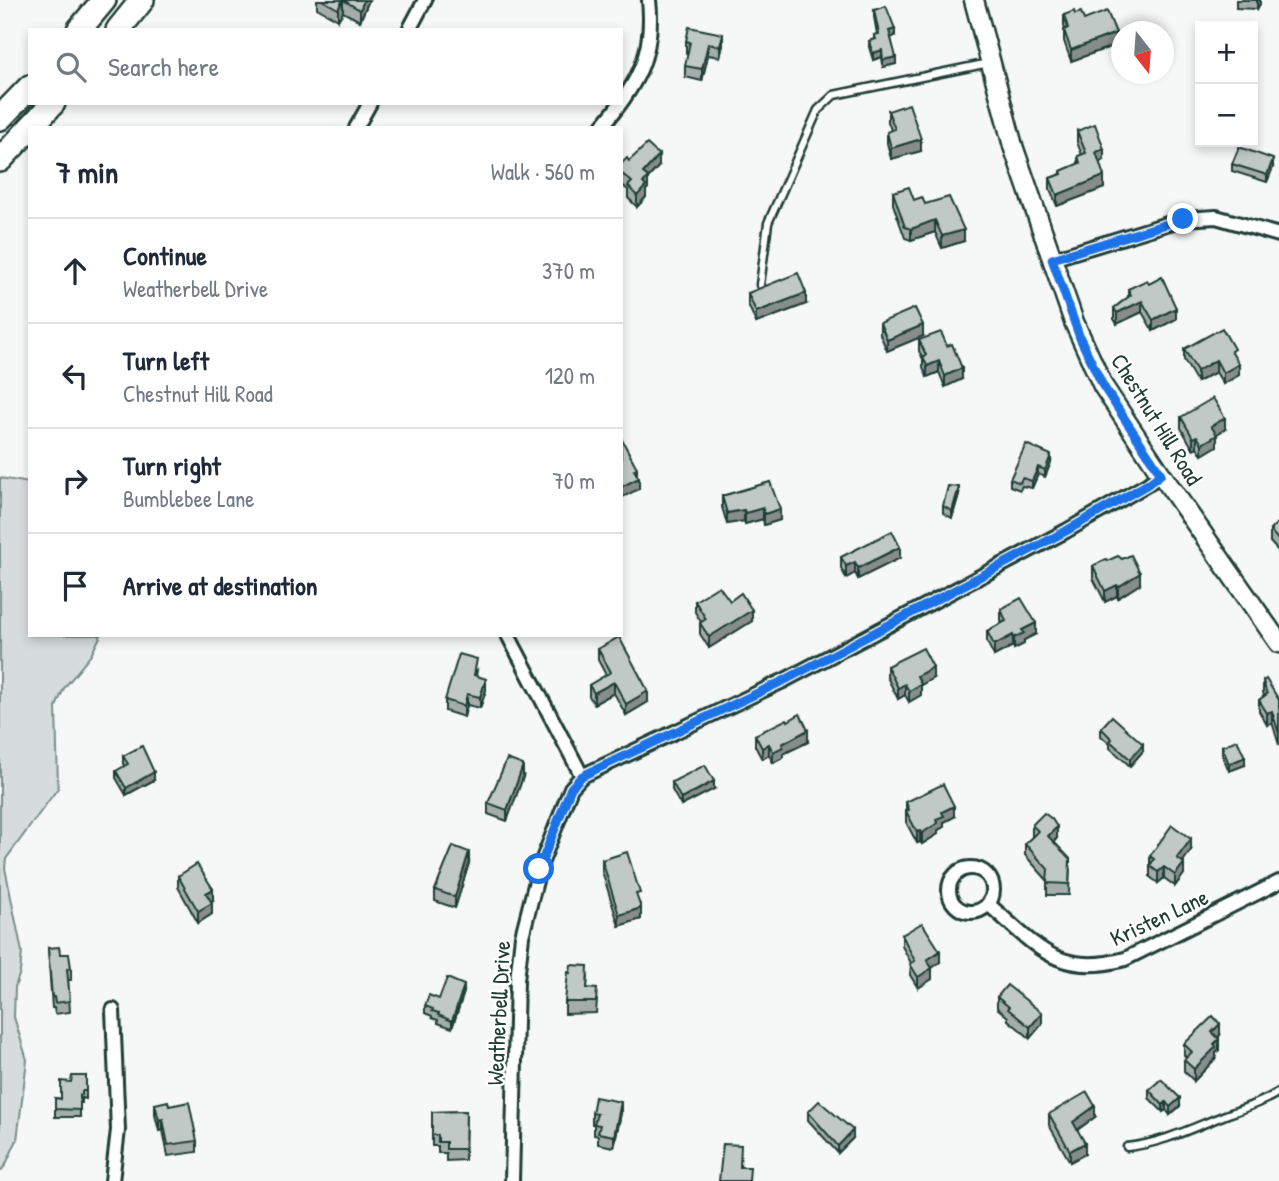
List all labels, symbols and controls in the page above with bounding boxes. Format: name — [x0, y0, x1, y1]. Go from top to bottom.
north arrow — [1111, 21, 1174, 84]
map controls — [1195, 21, 1258, 147]
button: + — [1195, 21, 1258, 84]
search box — [28, 28, 623, 105]
icon: search — [52, 48, 90, 86]
text: Search here — [108, 49, 219, 84]
button: − — [1195, 84, 1258, 147]
text: 7 min — [56, 152, 118, 192]
text: Walk · 560 m — [491, 156, 595, 187]
route end — [1167, 203, 1198, 234]
text: Continue — [123, 238, 207, 273]
icon: ahead — [56, 252, 94, 290]
text: 370 m — [542, 255, 595, 286]
text: Weatherbell Drive — [123, 273, 268, 304]
text: Turn left — [123, 343, 209, 378]
street label: Chestnut Hill Road — [1104, 347, 1210, 491]
icon: left — [56, 357, 94, 395]
text: 120 m — [545, 360, 595, 391]
text: Chestnut Hill Road — [123, 378, 273, 409]
text: Turn right — [123, 448, 221, 483]
icon: right — [56, 462, 94, 500]
text: 70 m — [552, 465, 595, 496]
text: Bumblebee Lane — [123, 483, 254, 514]
icon: arrive — [56, 567, 94, 605]
text: Arrive at destination — [123, 568, 318, 603]
route start — [523, 853, 554, 884]
street label: Kristen Lane — [1105, 881, 1213, 953]
street label: Weatherbell Drive — [479, 940, 517, 1086]

